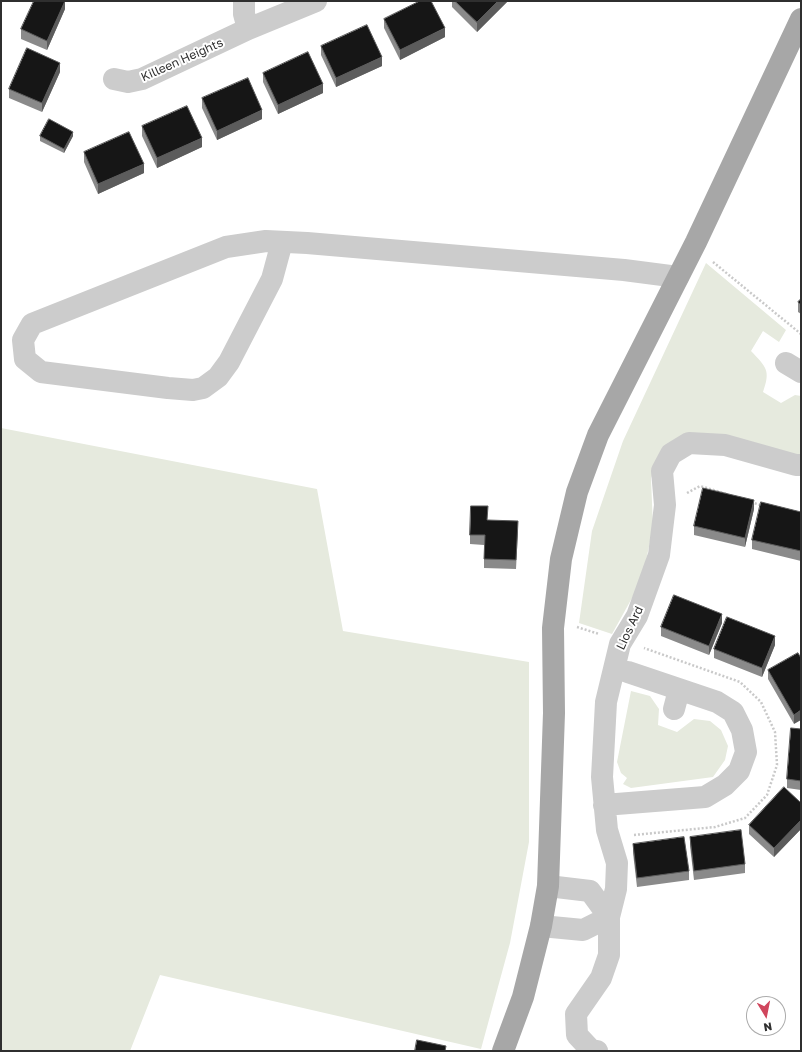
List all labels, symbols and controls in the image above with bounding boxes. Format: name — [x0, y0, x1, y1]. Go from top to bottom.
street label: Killeen Heights — [139, 35, 225, 85]
street label: Lios Ard — [614, 604, 646, 652]
north arrow — [746, 996, 786, 1036]
text: N — [763, 1020, 773, 1034]

